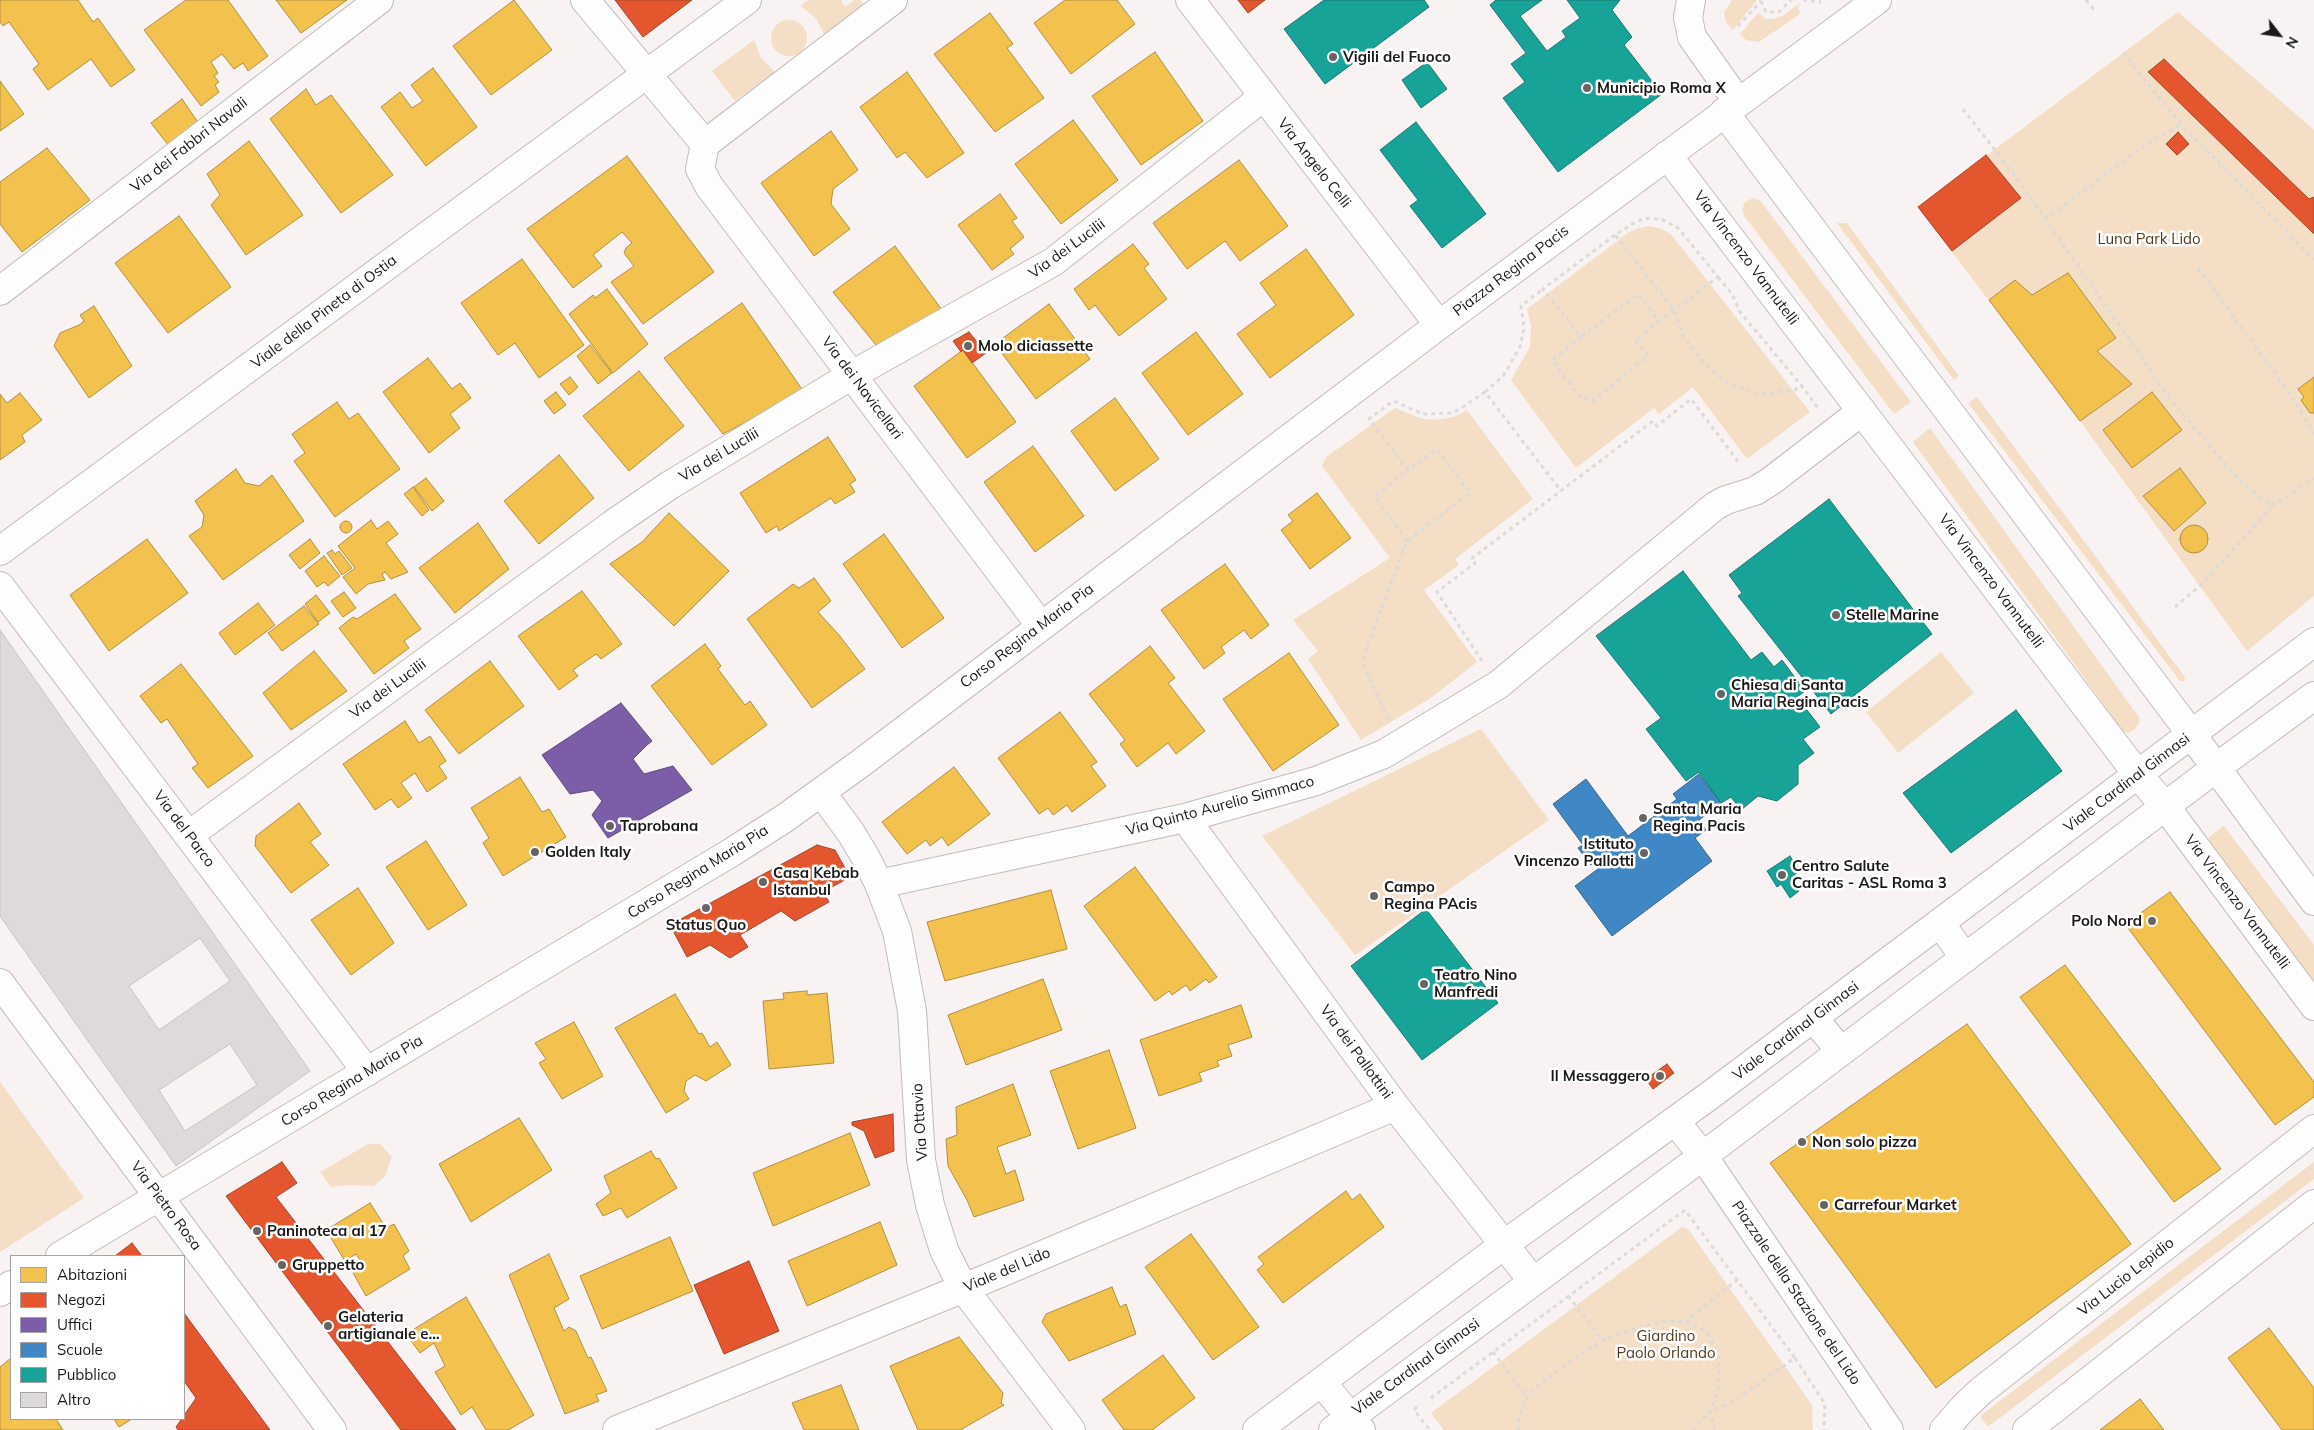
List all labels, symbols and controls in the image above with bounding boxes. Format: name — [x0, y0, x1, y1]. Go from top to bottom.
north arrow — [2254, 10, 2304, 60]
text: N — [2282, 33, 2302, 52]
place label: Vigili del Fuoco — [1343, 48, 1451, 66]
marker: Vigili del Fuoco — [1327, 51, 1339, 63]
place label: Municipio Roma X — [1597, 79, 1726, 97]
marker: Municipio Roma X — [1581, 82, 1593, 94]
street label: Via dei Fabbri Navali — [127, 94, 251, 196]
street label: Via Angelo Celli — [1273, 115, 1355, 211]
street label: Via Vincenzo Vannutelli — [1690, 187, 1802, 329]
street label: Via dei Lucilii — [1025, 215, 1109, 283]
street label: Piazza Regina Pacis — [1450, 222, 1572, 320]
park label: Luna Park Lido — [2097, 230, 2201, 248]
street label: Viale della Pineta di Ostia — [248, 251, 400, 373]
street label: Via dei Navicellari — [818, 333, 906, 443]
place label: Molo diciassette — [978, 337, 1093, 355]
marker: Molo diciassette — [962, 340, 974, 352]
street label: Via dei Lucilii — [676, 424, 762, 486]
street label: Via Vincenzo Vannutelli — [1935, 510, 2047, 652]
street label: Corso Regina Maria Pia — [957, 580, 1097, 692]
place label: Stelle Marine — [1846, 606, 1939, 624]
marker: Stelle Marine — [1830, 609, 1842, 621]
street label: Via dei Lucilii — [346, 655, 430, 723]
place label: Chiesa di Santa Maria Regina Pacis — [1731, 676, 1869, 711]
marker: Chiesa di Santa Maria Regina Pacis — [1715, 688, 1727, 700]
street label: Viale Cardinal Ginnasi — [2060, 730, 2194, 836]
street label: Via Quinto Aurelio Simmaco — [1124, 772, 1316, 840]
street label: Via del Parco — [149, 787, 219, 871]
place label: Santa Maria Regina Pacis — [1653, 800, 1745, 835]
marker: Santa Maria Regina Pacis — [1637, 812, 1649, 824]
place label: Taprobana — [620, 817, 698, 835]
marker: Taprobana — [604, 820, 616, 832]
street label: Corso Regina Maria Pia — [624, 821, 772, 923]
street label: Via Vincenzo Vannutelli — [2181, 831, 2293, 973]
place label: Istituto Vincenzo Pallotti — [1514, 835, 1634, 870]
place label: Golden Italy — [545, 843, 631, 861]
marker: Golden Italy — [529, 846, 541, 858]
marker: Istituto Vincenzo Pallotti — [1638, 847, 1650, 859]
place label: Centro Salute Caritas - ASL Roma 3 — [1792, 857, 1947, 892]
place label: Casa Kebab Istanbul — [773, 864, 859, 899]
marker: Centro Salute Caritas - ASL Roma 3 — [1776, 869, 1788, 881]
marker: Casa Kebab Istanbul — [757, 876, 769, 888]
place label: Campo Regina PAcis — [1384, 878, 1477, 913]
marker: Campo Regina PAcis — [1368, 890, 1380, 902]
marker: Status Quo — [700, 902, 712, 914]
place label: Polo Nord — [2071, 912, 2142, 930]
marker: Polo Nord — [2146, 915, 2158, 927]
place label: Status Quo — [666, 916, 746, 934]
place label: Teatro Nino Manfredi — [1434, 966, 1517, 1001]
marker: Teatro Nino Manfredi — [1418, 978, 1430, 990]
street label: Viale Cardinal Ginnasi — [1729, 978, 1863, 1084]
street label: Via dei Pallottini — [1316, 1001, 1396, 1103]
street label: Corso Regina Maria Pia — [278, 1031, 426, 1131]
place label: Il Messaggero — [1551, 1067, 1650, 1085]
marker: Il Messaggero — [1654, 1070, 1666, 1082]
street label: Via Ottavio — [908, 1083, 932, 1161]
place label: Non solo pizza — [1812, 1133, 1917, 1151]
marker: Non solo pizza — [1796, 1136, 1808, 1148]
street label: Via Pietro Rosa — [127, 1158, 205, 1254]
place label: Carrefour Market — [1834, 1196, 1957, 1214]
street label: Piazzale della Stazione del Lido — [1728, 1198, 1864, 1388]
marker: Carrefour Market — [1818, 1199, 1830, 1211]
place label: Paninoteca al 17 — [267, 1222, 387, 1240]
marker: Paninoteca al 17 — [251, 1225, 263, 1237]
street label: Via Lucio Lepidio — [2074, 1234, 2178, 1320]
street label: Viale del Lido — [961, 1244, 1053, 1296]
legend — [10, 1255, 185, 1420]
place label: Gruppetto — [292, 1256, 364, 1274]
marker: Gruppetto — [276, 1259, 288, 1271]
text: Abitazioni — [57, 1265, 127, 1284]
text: Negozi — [57, 1290, 105, 1309]
place label: Gelateria artigianale e… — [338, 1308, 440, 1343]
text: Uffici — [57, 1315, 92, 1334]
street label: Viale Cardinal Ginnasi — [1349, 1315, 1483, 1419]
marker: Gelateria artigianale e… — [322, 1320, 334, 1332]
park label: Giardino Paolo Orlando — [1617, 1327, 1715, 1362]
text: Scuole — [57, 1340, 103, 1359]
text: Pubblico — [57, 1365, 116, 1384]
text: Altro — [57, 1390, 91, 1409]

